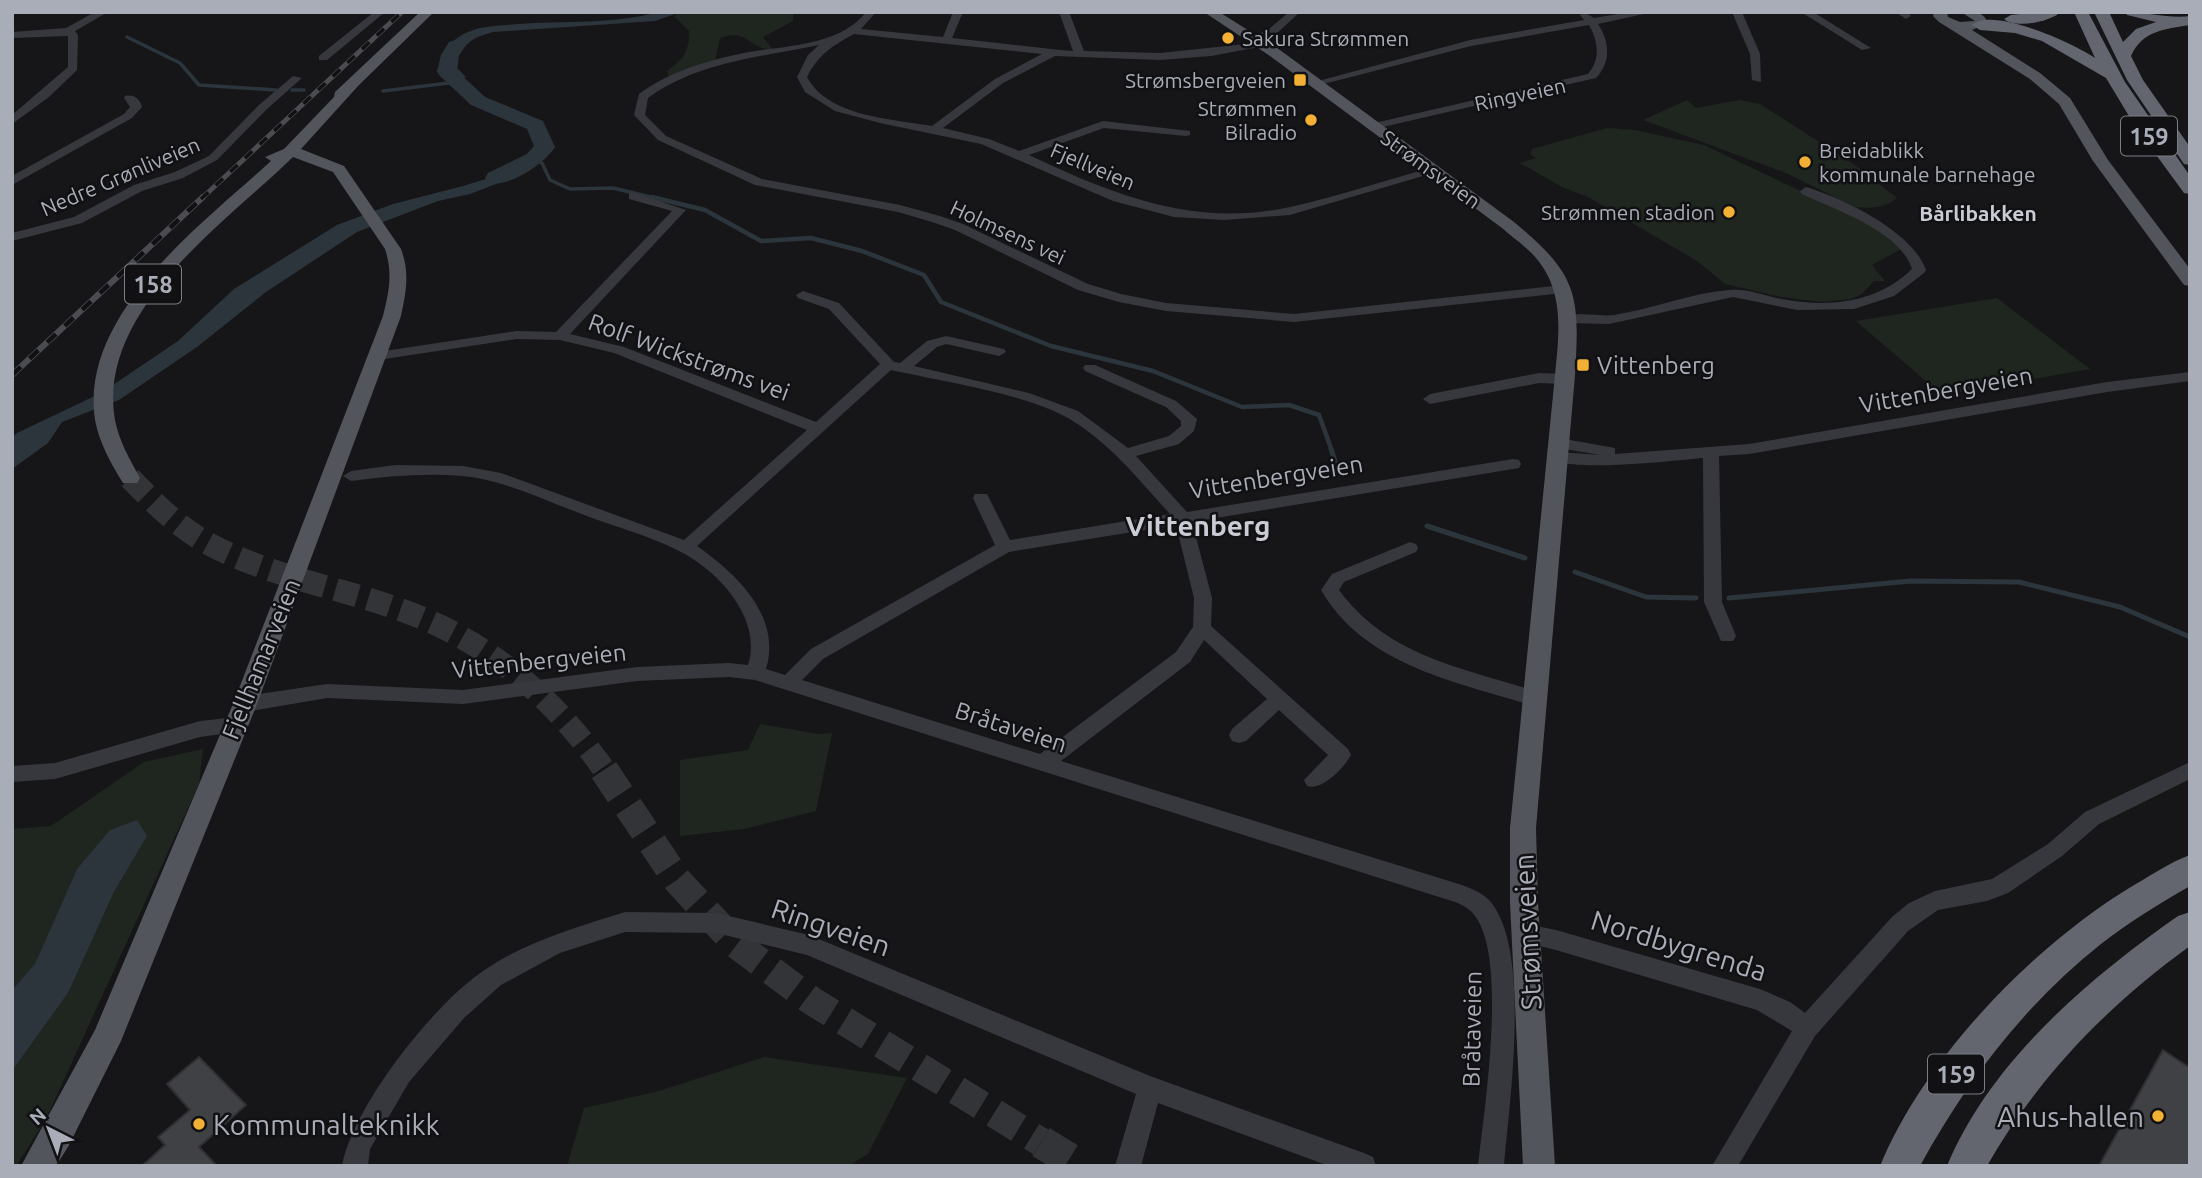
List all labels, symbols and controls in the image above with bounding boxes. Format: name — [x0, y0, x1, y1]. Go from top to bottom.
place label: Sakura Strømmen — [1242, 26, 1409, 50]
marker: Sakura Strømmen — [1220, 30, 1236, 46]
place label: Strømsbergveien — [1125, 68, 1286, 92]
marker: Strømsbergveien — [1292, 72, 1308, 88]
street label: Ringveien — [1472, 73, 1568, 115]
place label: Strømmen Bilradio — [1198, 96, 1297, 144]
marker: Strømmen Bilradio — [1303, 112, 1319, 128]
road number: 159 — [2121, 116, 2177, 155]
street label: Strømsveien — [1377, 125, 1485, 213]
street label: Nedre Grønliveien — [37, 132, 203, 220]
street label: Fjellveien — [1047, 138, 1139, 194]
place label: Breidablikk kommunale barnehage — [1819, 138, 2035, 186]
marker: Breidablikk kommunale barnehage — [1797, 154, 1813, 170]
street label: Holmsens vei — [947, 195, 1069, 269]
place label: Strømmen stadion — [1541, 200, 1715, 224]
district label: Bårlibakken — [1919, 201, 2037, 225]
marker: Strømmen stadion — [1721, 204, 1737, 220]
road number: 158 — [125, 264, 181, 304]
street label: Rolf Wickstrøms vei — [585, 308, 793, 406]
place label: Vittenberg — [1597, 352, 1715, 379]
marker: Vittenberg — [1575, 357, 1591, 373]
street label: Vittenbergveien — [1857, 361, 2035, 419]
street label: Vittenbergveien — [1187, 450, 1365, 504]
district label: Vittenberg — [1125, 510, 1271, 541]
street label: Fjellhamarveien — [217, 575, 305, 743]
street label: Vittenbergveien — [450, 638, 628, 684]
street label: Bråtaveien — [952, 696, 1070, 758]
street label: Strømsveien — [1507, 853, 1547, 1011]
street label: Ringveien — [768, 892, 894, 962]
street label: Nordbygrenda — [1587, 904, 1771, 986]
street label: Bråtaveien — [1457, 971, 1487, 1087]
road number: 159 — [1928, 1054, 1984, 1093]
north arrow — [14, 1094, 84, 1164]
place label: Ahus-hallen — [1997, 1101, 2144, 1132]
text: N — [25, 1103, 50, 1129]
marker: Ahus-hallen — [2150, 1108, 2166, 1124]
place label: Kommunalteknikk — [213, 1109, 440, 1140]
marker: Kommunalteknikk — [191, 1116, 207, 1132]

